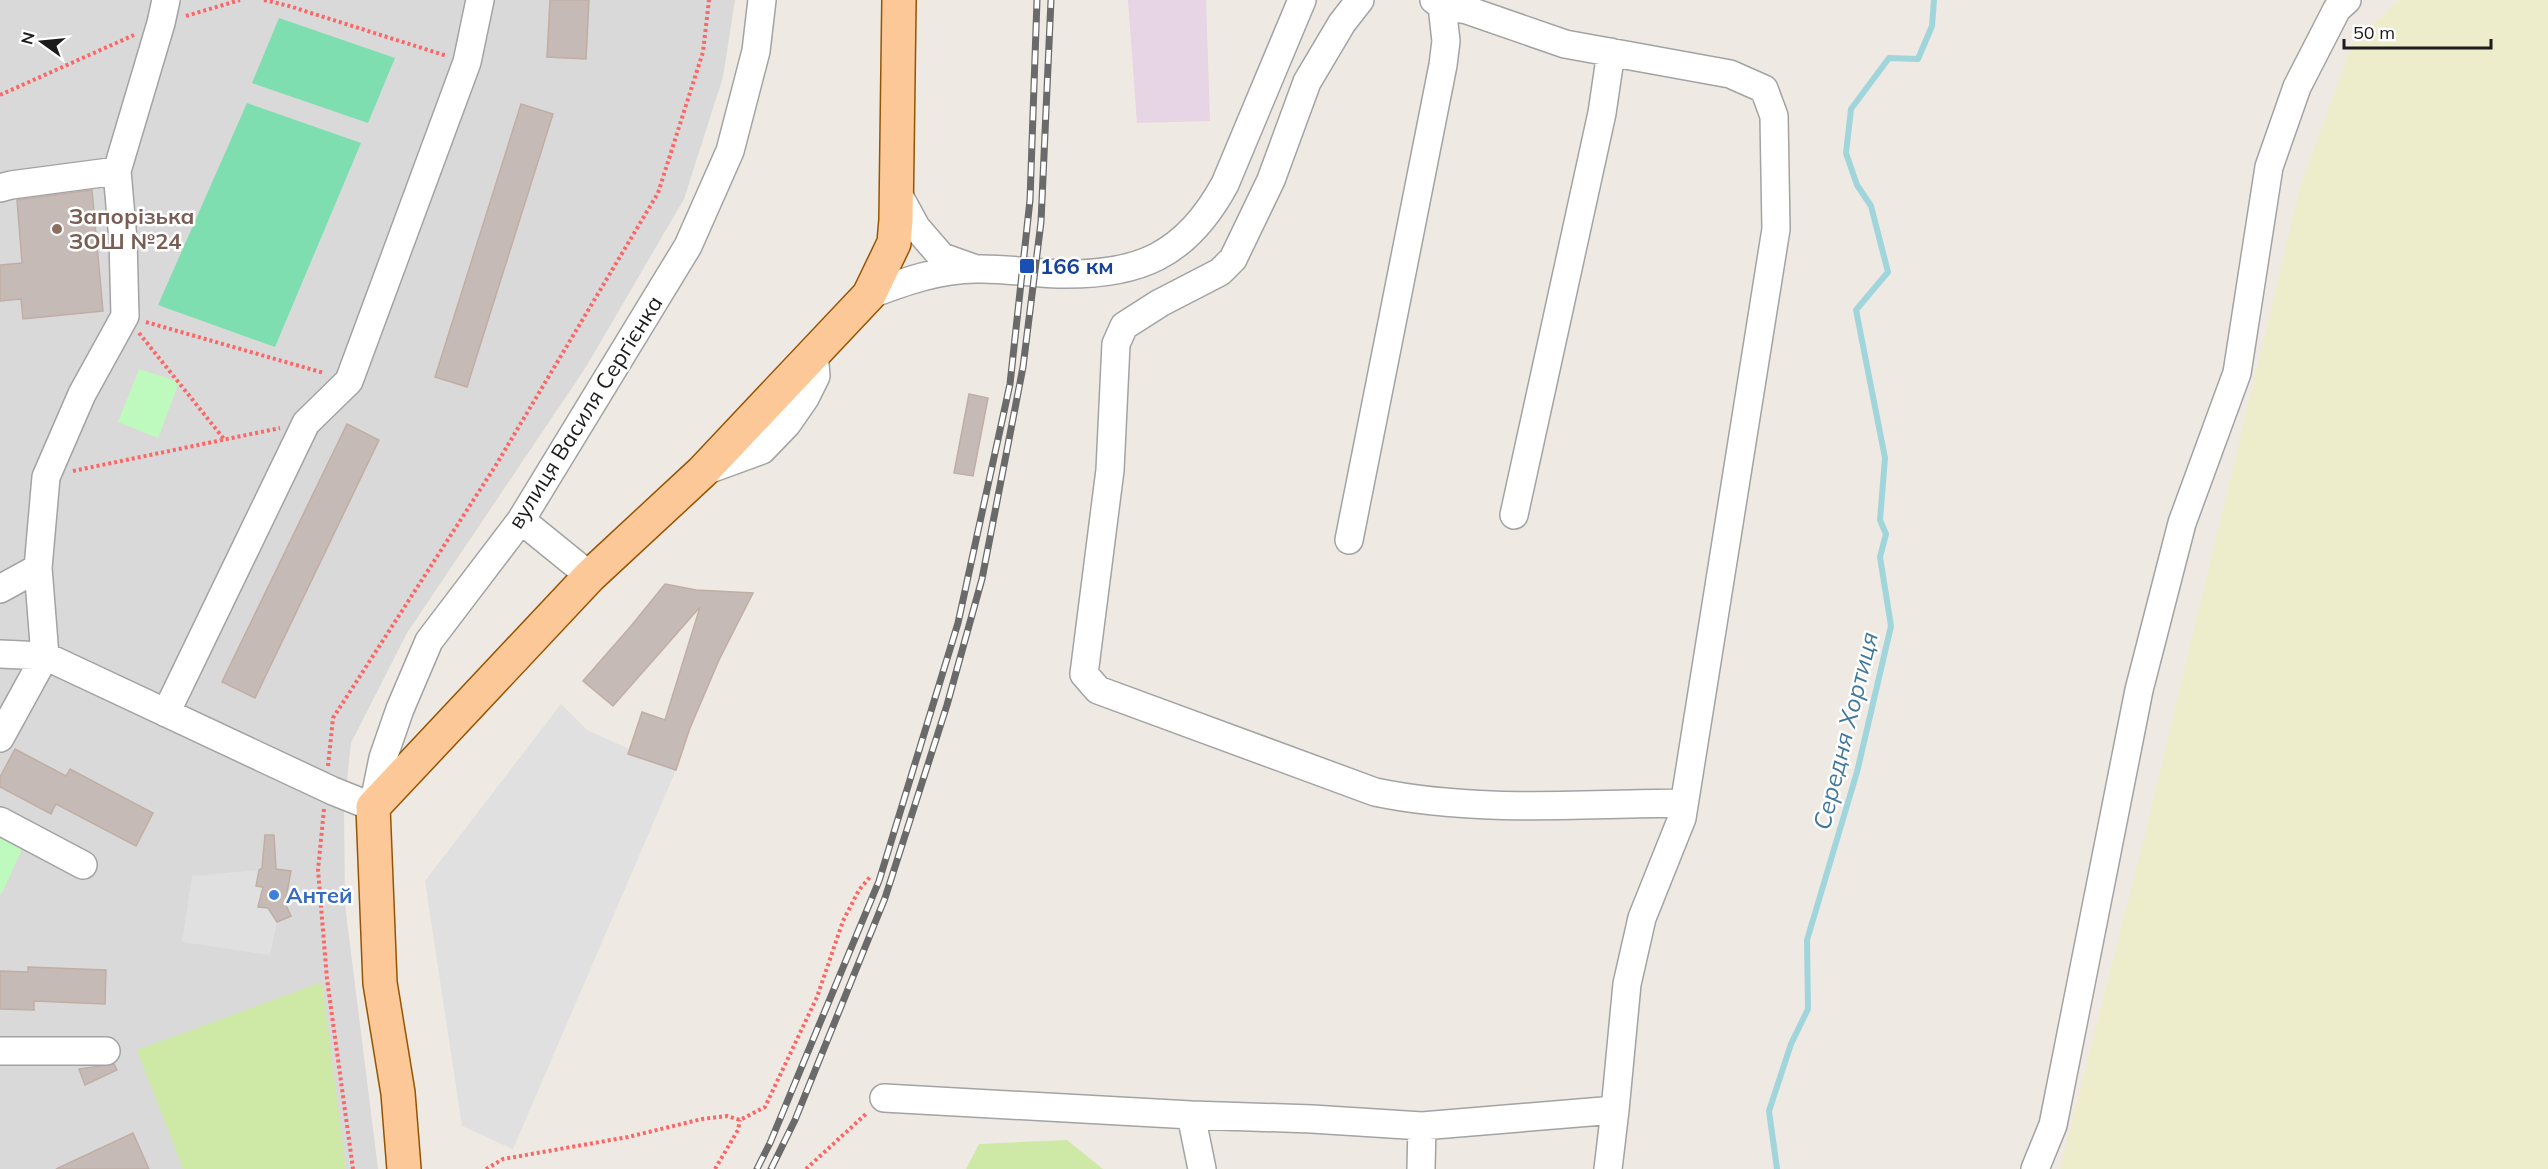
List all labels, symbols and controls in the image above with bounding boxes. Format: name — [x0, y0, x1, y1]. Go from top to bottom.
north arrow — [12, 12, 72, 72]
scale bar — [2344, 12, 2491, 50]
text: 50 m — [2353, 21, 2395, 44]
text: N — [16, 30, 39, 47]
place label: Запорізька ЗОШ №24 — [69, 202, 195, 255]
marker: Запорізька ЗОШ №24 — [50, 222, 64, 236]
place label: 166 км — [1040, 252, 1114, 280]
marker: 166 км — [1018, 257, 1036, 275]
street label: вулиця Василя Сергієнка — [502, 290, 668, 534]
water label: Середня Хортиця — [1806, 629, 1884, 833]
place label: Антей — [286, 881, 353, 909]
marker: Антей — [267, 888, 281, 902]

